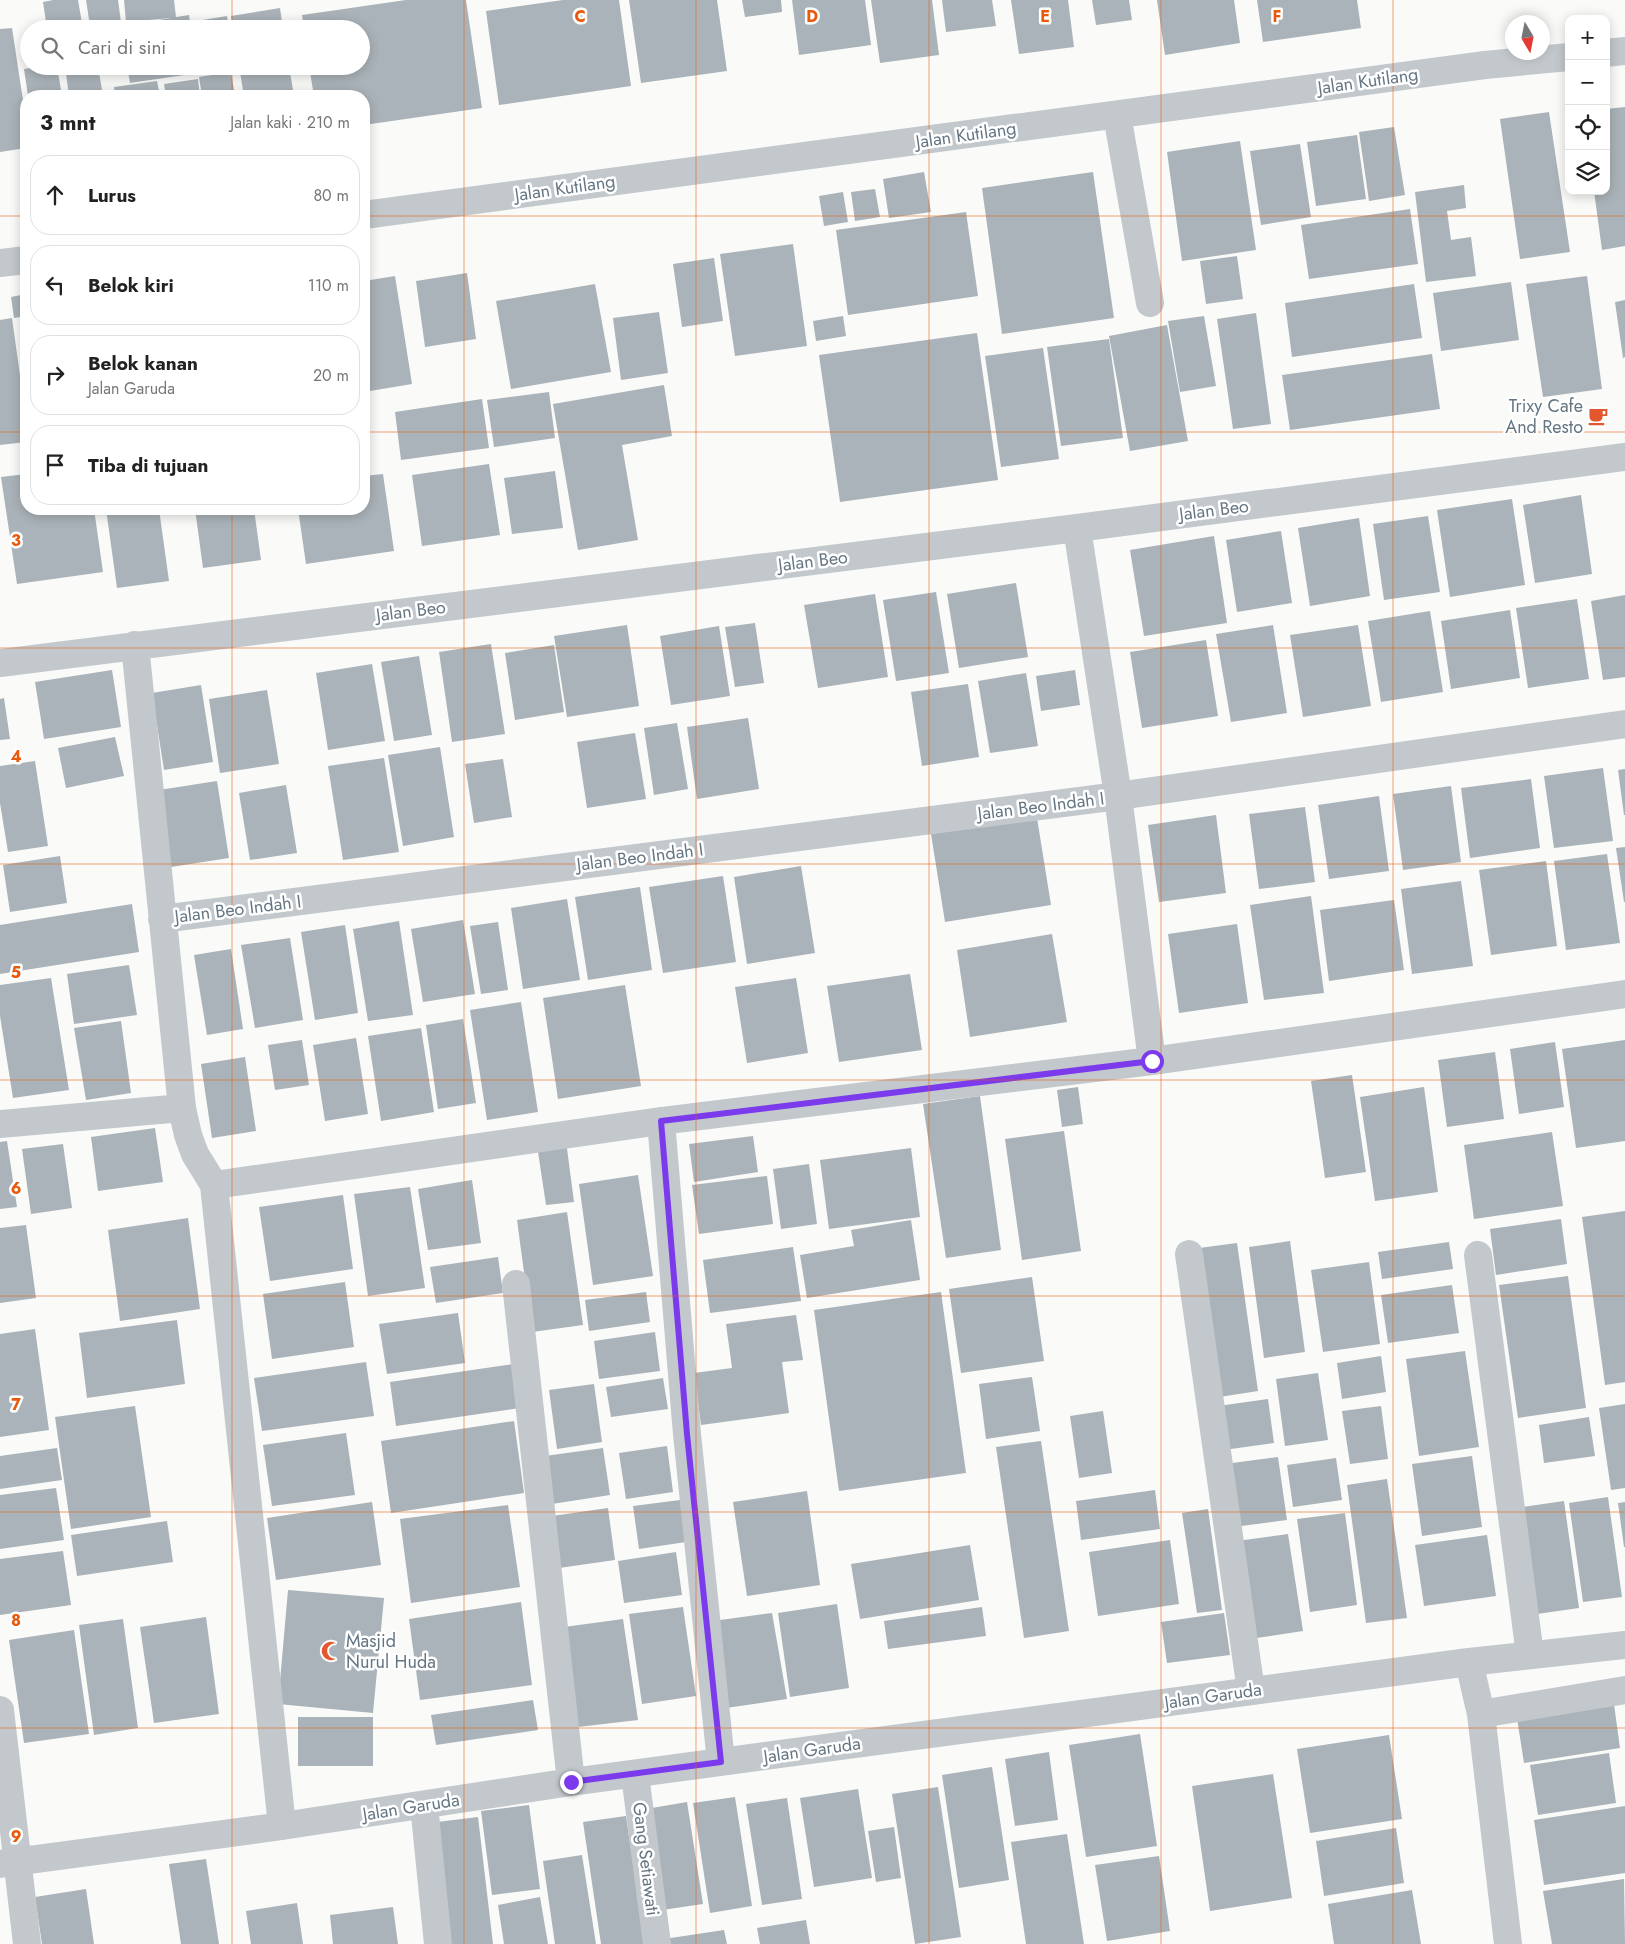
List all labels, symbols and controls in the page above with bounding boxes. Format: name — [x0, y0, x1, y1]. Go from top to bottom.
text: C — [574, 5, 586, 28]
text: D — [806, 5, 818, 28]
text: E — [1040, 5, 1050, 28]
text: F — [1273, 5, 1281, 28]
north arrow — [1505, 15, 1550, 60]
map controls — [1565, 15, 1610, 195]
button: + — [1565, 15, 1610, 60]
search box — [20, 20, 370, 75]
icon: search — [38, 34, 66, 62]
text: Cari di sini — [78, 34, 166, 61]
button: − — [1565, 60, 1610, 105]
street label: Jalan Kutilang — [1314, 61, 1420, 101]
button: locate — [1565, 105, 1610, 150]
text: 3 mnt — [40, 108, 95, 138]
text: Jalan kaki · 210 m — [230, 111, 350, 134]
street label: Jalan Kutilang — [912, 115, 1018, 155]
button: layers — [1565, 150, 1610, 195]
street label: Jalan Kutilang — [511, 168, 617, 208]
icon: ahead — [41, 181, 69, 209]
text: Lurus — [88, 182, 136, 209]
text: 80 m — [313, 184, 349, 207]
icon: left — [41, 271, 69, 299]
text: Belok kiri — [88, 272, 174, 299]
text: 110 m — [308, 274, 349, 297]
text: Belok kanan — [88, 350, 198, 377]
icon: right — [41, 361, 69, 389]
text: 20 m — [313, 364, 349, 387]
text: Jalan Garuda — [88, 377, 175, 400]
place label: Trixy Cafe And Resto — [1505, 393, 1583, 440]
cafe icon: Trixy Cafe And Resto — [1587, 405, 1609, 427]
icon: arrive — [41, 451, 69, 479]
text: Tiba di tujuan — [88, 452, 208, 479]
street label: Jalan Beo — [1176, 493, 1250, 527]
text: 3 — [11, 529, 21, 552]
street label: Jalan Beo — [775, 544, 849, 578]
street label: Jalan Beo — [373, 594, 447, 628]
text: 4 — [10, 745, 22, 768]
street label: Jalan Beo Indah I — [974, 785, 1106, 827]
street label: Jalan Beo Indah I — [573, 836, 705, 878]
street label: Jalan Beo Indah I — [171, 888, 303, 930]
text: 5 — [11, 961, 21, 984]
route start — [1141, 1050, 1164, 1073]
text: 6 — [11, 1177, 21, 1200]
text: 7 — [11, 1393, 21, 1416]
text: 8 — [11, 1609, 21, 1632]
place label: Masjid Nurul Huda — [346, 1628, 436, 1675]
mosque icon: Masjid Nurul Huda — [320, 1640, 342, 1662]
street label: Jalan Garuda — [1161, 1676, 1263, 1716]
street label: Jalan Garuda — [760, 1730, 862, 1770]
route end — [560, 1771, 583, 1794]
street label: Jalan Garuda — [359, 1787, 461, 1828]
street label: Gang Setiawati — [626, 1801, 666, 1917]
text: 9 — [11, 1825, 21, 1848]

